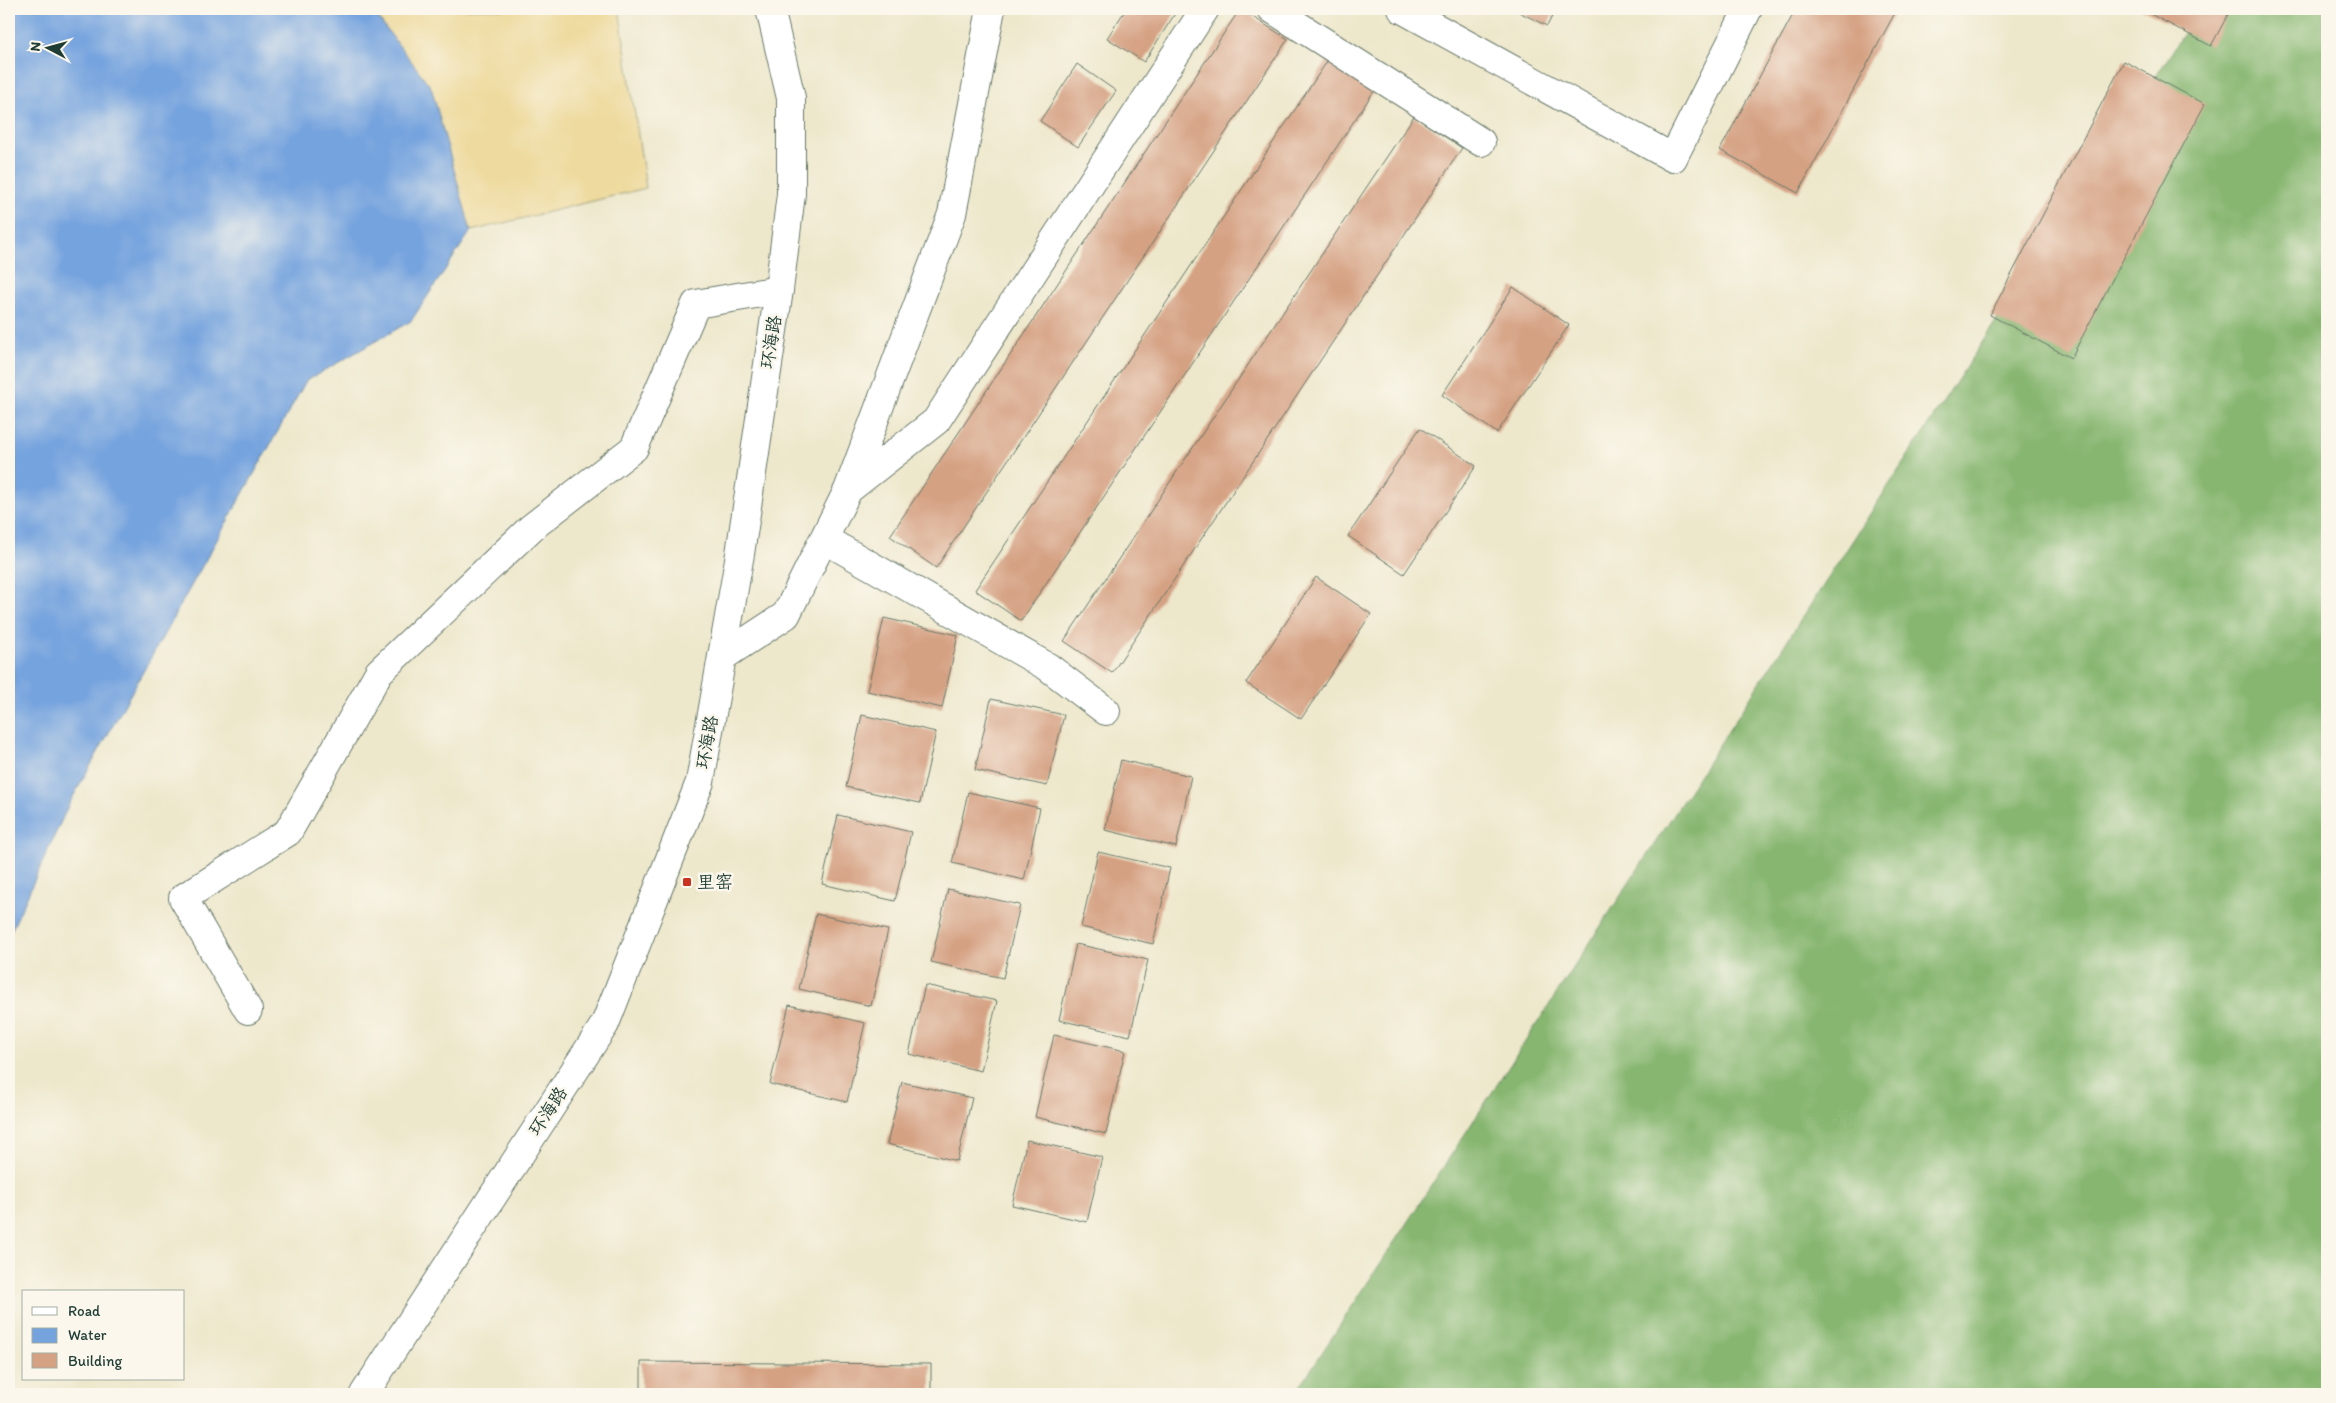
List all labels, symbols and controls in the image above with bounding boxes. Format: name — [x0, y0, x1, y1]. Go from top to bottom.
north arrow — [22, 22, 72, 72]
text: N — [27, 41, 45, 52]
street label: 环海路 — [756, 314, 786, 370]
street label: 环海路 — [691, 714, 723, 770]
place label: 里窑 — [697, 871, 733, 893]
marker: 里窑 — [681, 876, 693, 888]
street label: 环海路 — [524, 1082, 572, 1140]
legend — [22, 1290, 185, 1380]
text: Road — [68, 1302, 101, 1320]
text: Water — [68, 1326, 107, 1344]
text: Building — [68, 1352, 122, 1370]

